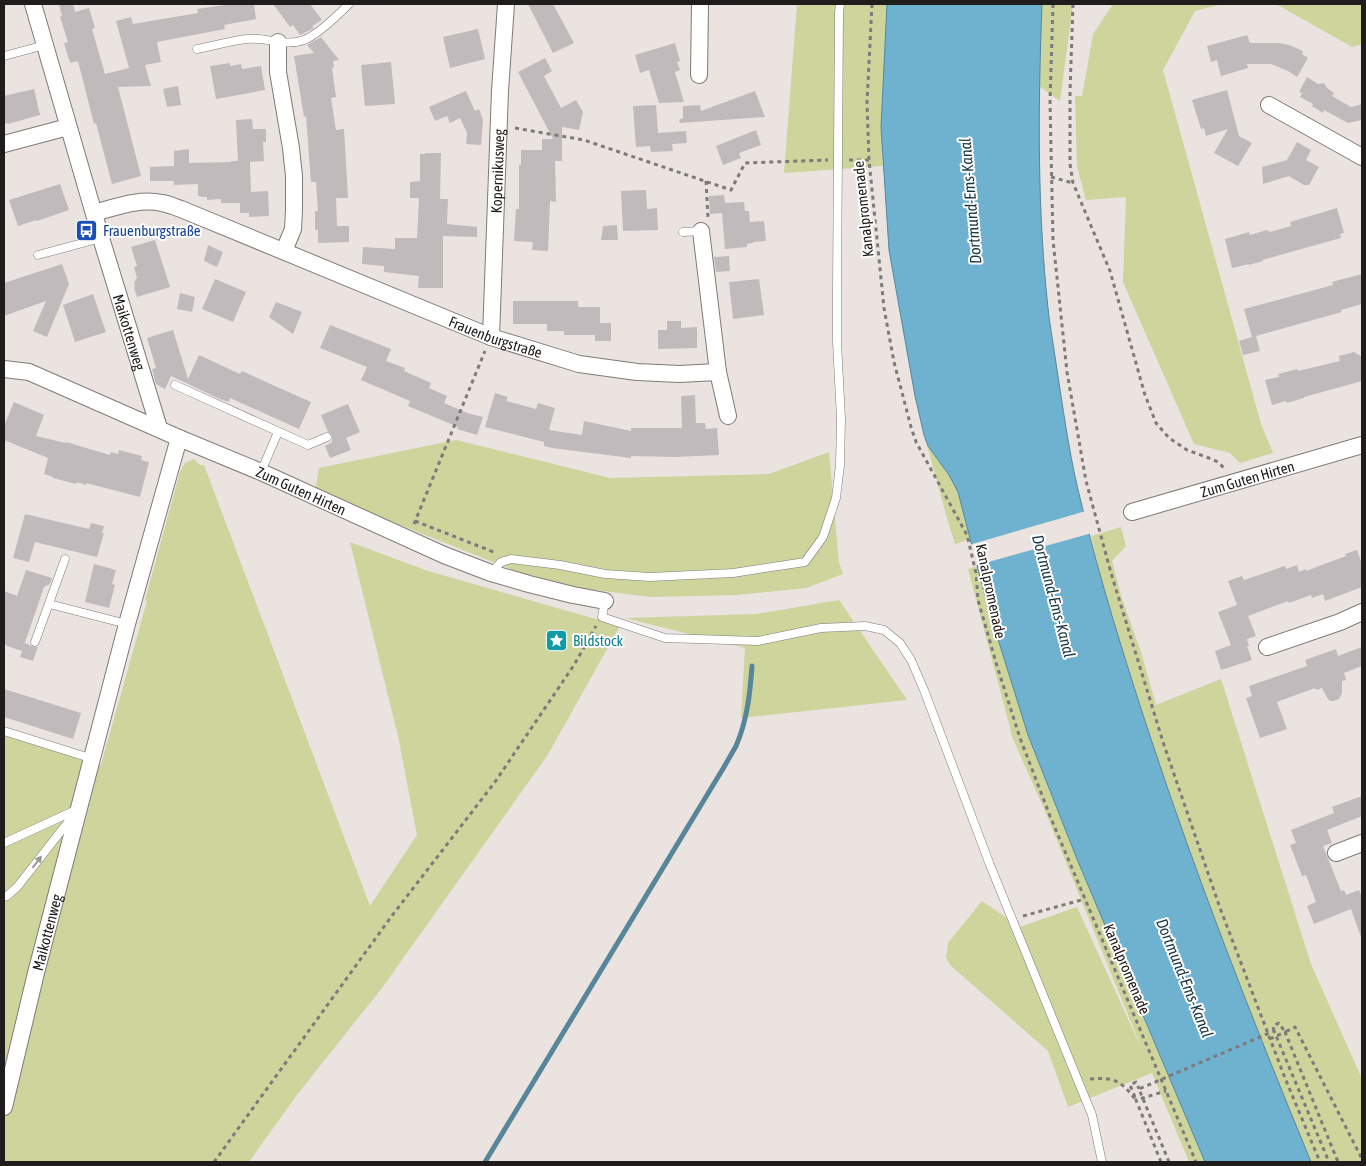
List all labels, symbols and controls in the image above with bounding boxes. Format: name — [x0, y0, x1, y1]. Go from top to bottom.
street label: Kopernikusweg — [487, 128, 507, 214]
water label: Dortmund-Ems-Kanal — [956, 137, 984, 265]
street label: Kanalpromenade — [849, 160, 877, 258]
bus stop icon: Frauenburgstraße — [75, 218, 99, 242]
place label: Frauenburgstraße — [103, 222, 201, 239]
street label: Maikottenweg — [110, 292, 149, 373]
street label: Frauenburgstraße — [447, 312, 544, 361]
street label: Zum Guten Hirten — [1198, 457, 1296, 500]
street label: Zum Guten Hirten — [254, 462, 349, 518]
water label: Dortmund-Ems-Kanal — [1029, 533, 1079, 659]
street label: Kanalpromenade — [973, 542, 1009, 640]
place icon: Bildstock — [545, 628, 569, 652]
place label: Bildstock — [573, 632, 624, 649]
one-way arrow — [32, 856, 43, 869]
street label: Maikottenweg — [29, 891, 65, 972]
water label: Dortmund-Ems-Kanal — [1153, 916, 1217, 1040]
street label: Kanalpromenade — [1100, 921, 1154, 1017]

